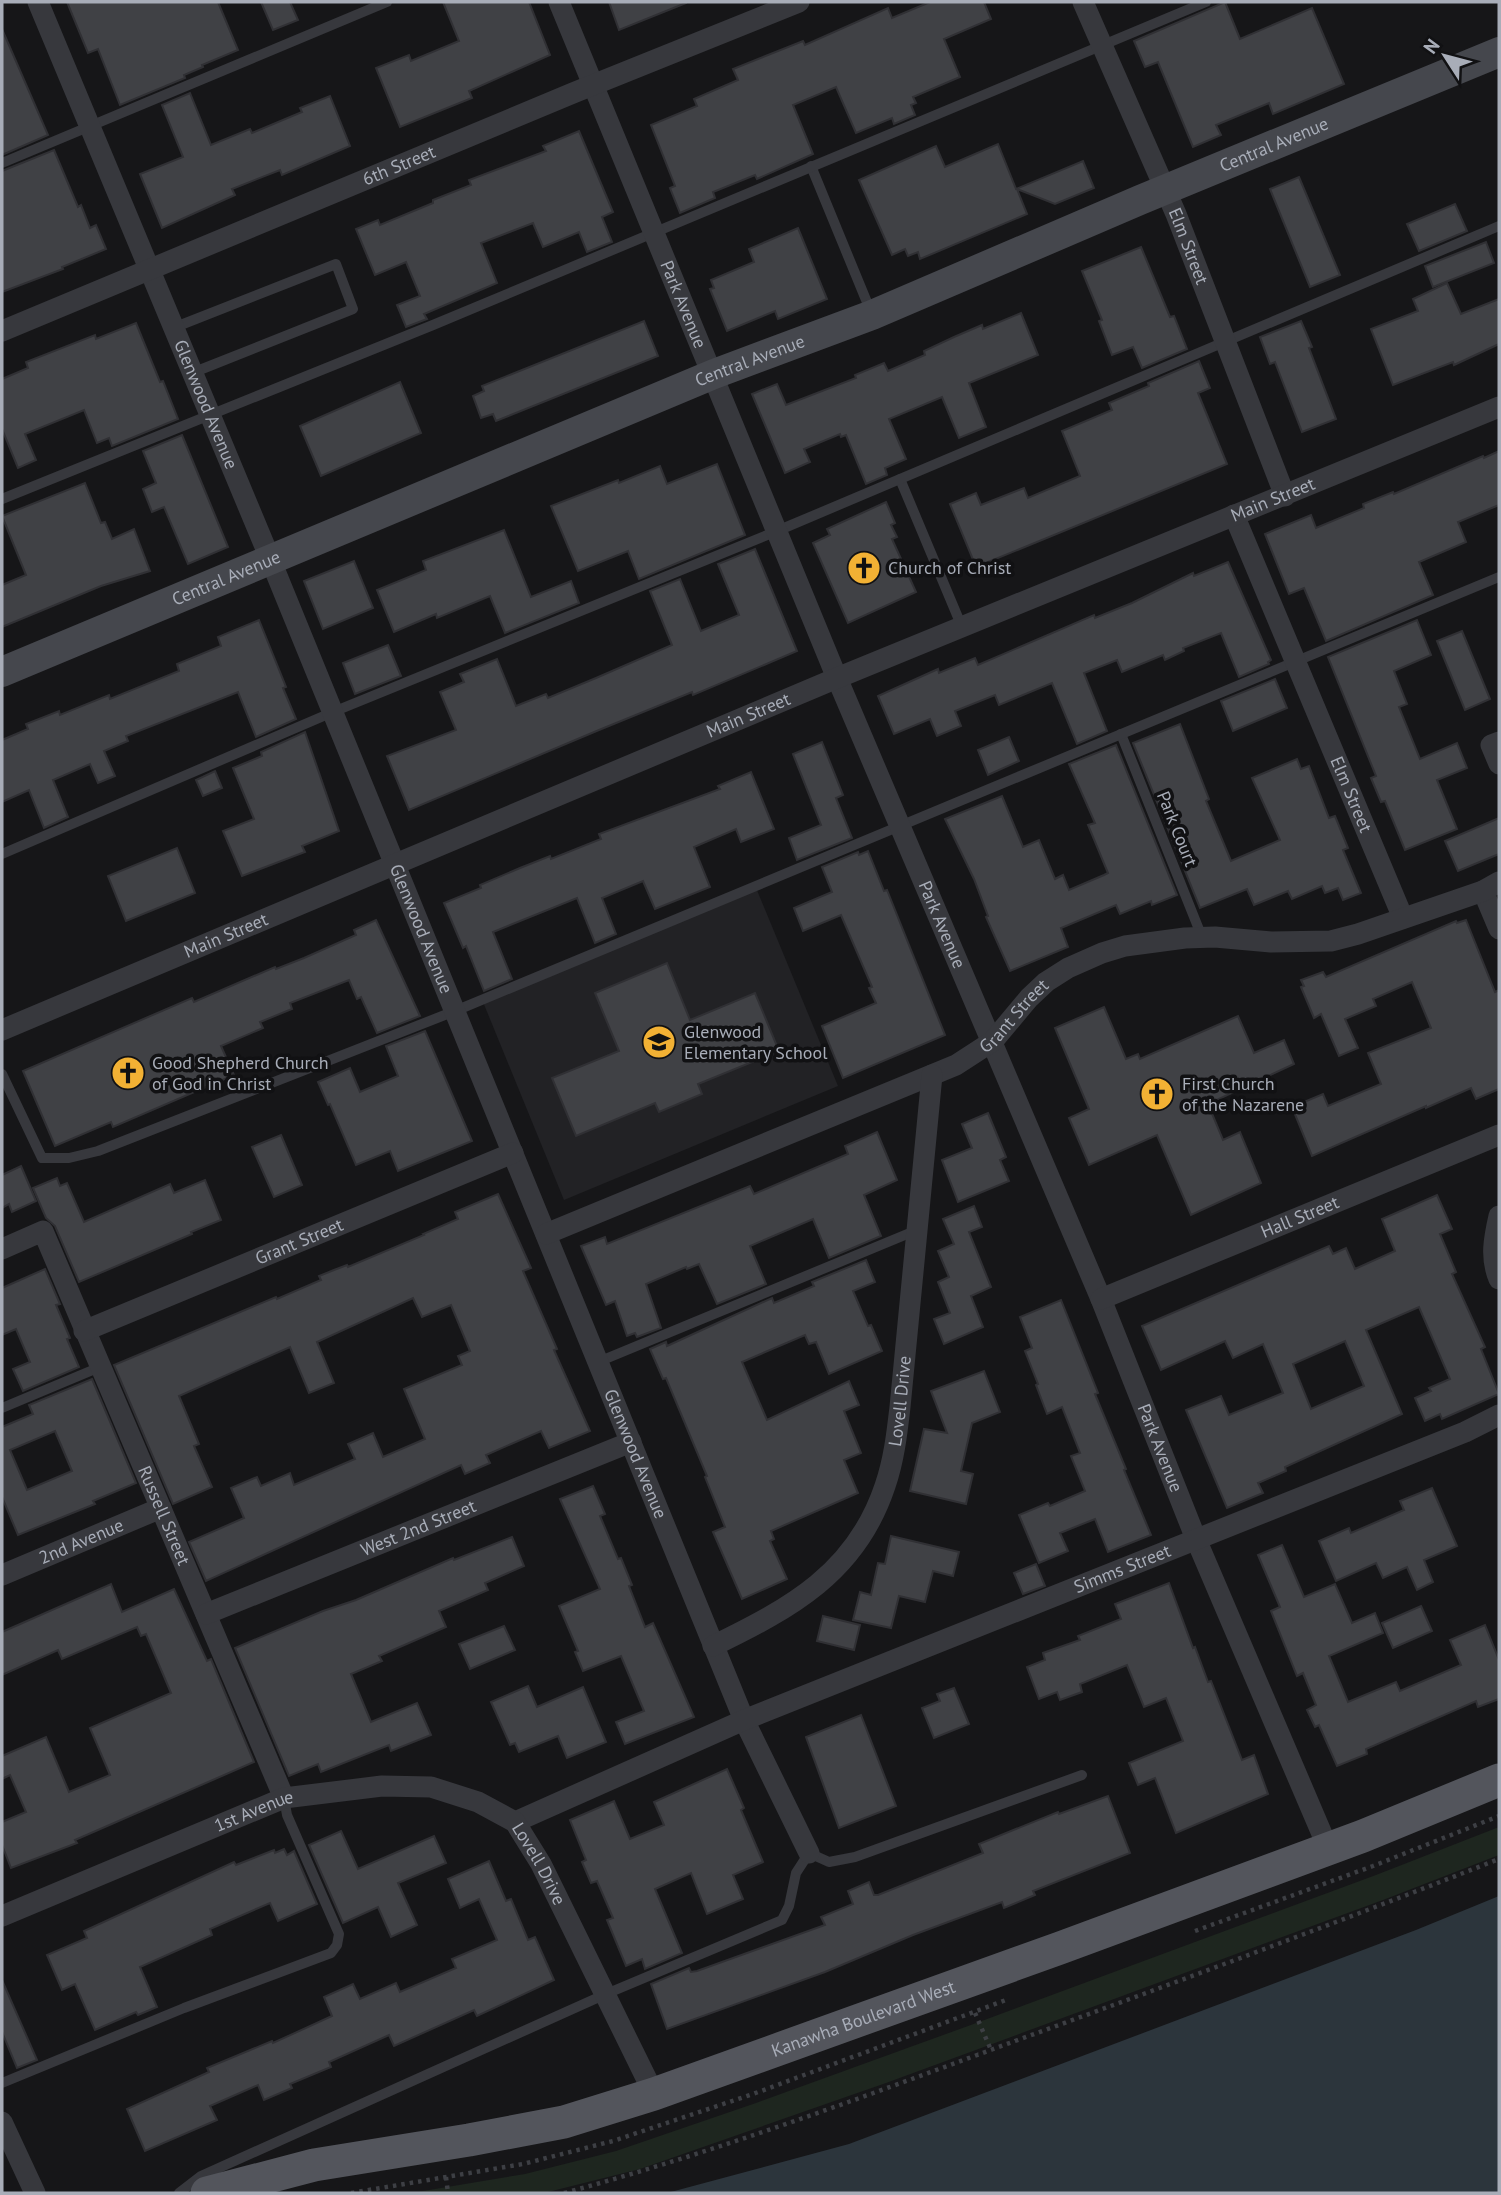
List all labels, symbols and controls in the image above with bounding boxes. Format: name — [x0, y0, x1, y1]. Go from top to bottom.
north arrow — [1410, 21, 1480, 91]
text: N — [1418, 34, 1445, 58]
street label: Central Avenue — [1216, 112, 1332, 177]
street label: 6th Street — [359, 140, 438, 190]
street label: Elm Street — [1164, 204, 1214, 288]
street label: Park Avenue — [655, 257, 712, 352]
street label: Central Avenue — [691, 329, 808, 392]
street label: Glenwood Avenue — [169, 336, 243, 472]
street label: Main Street — [1227, 472, 1318, 527]
street label: Central Avenue — [168, 545, 284, 611]
church icon: Church of Christ — [845, 549, 883, 587]
place label: Church of Christ — [888, 556, 1011, 579]
street label: Main Street — [703, 687, 794, 743]
street label: Elm Street — [1325, 753, 1378, 836]
street label: Park Court — [1152, 788, 1203, 870]
street label: Glenwood Avenue — [385, 861, 458, 997]
street label: Park Avenue — [914, 877, 971, 972]
street label: Main Street — [180, 907, 271, 963]
street label: Grant Street — [975, 974, 1053, 1058]
place label: Glenwood Elementary School — [684, 1020, 828, 1064]
school or university icon: Glenwood Elementary School — [640, 1023, 678, 1061]
place label: Good Shepherd Church of God in Christ — [152, 1051, 329, 1095]
church icon: Good Shepherd Church of God in Christ — [109, 1054, 147, 1092]
place label: First Church of the Nazarene — [1182, 1072, 1304, 1116]
church icon: First Church of the Nazarene — [1138, 1075, 1176, 1113]
street label: Hall Street — [1257, 1190, 1342, 1243]
street label: Grant Street — [252, 1213, 346, 1270]
street label: Lovell Drive — [883, 1355, 916, 1448]
street label: Glenwood Avenue — [599, 1386, 673, 1522]
street label: Park Avenue — [1133, 1400, 1188, 1495]
street label: Russell Street — [133, 1462, 196, 1569]
street label: West 2nd Street — [357, 1494, 479, 1561]
street label: 2nd Avenue — [35, 1513, 127, 1569]
street label: Simms Street — [1070, 1539, 1174, 1598]
street label: 1st Avenue — [210, 1785, 295, 1837]
street label: Lovell Drive — [507, 1818, 571, 1909]
street label: Kanawha Boulevard West — [768, 1975, 958, 2062]

